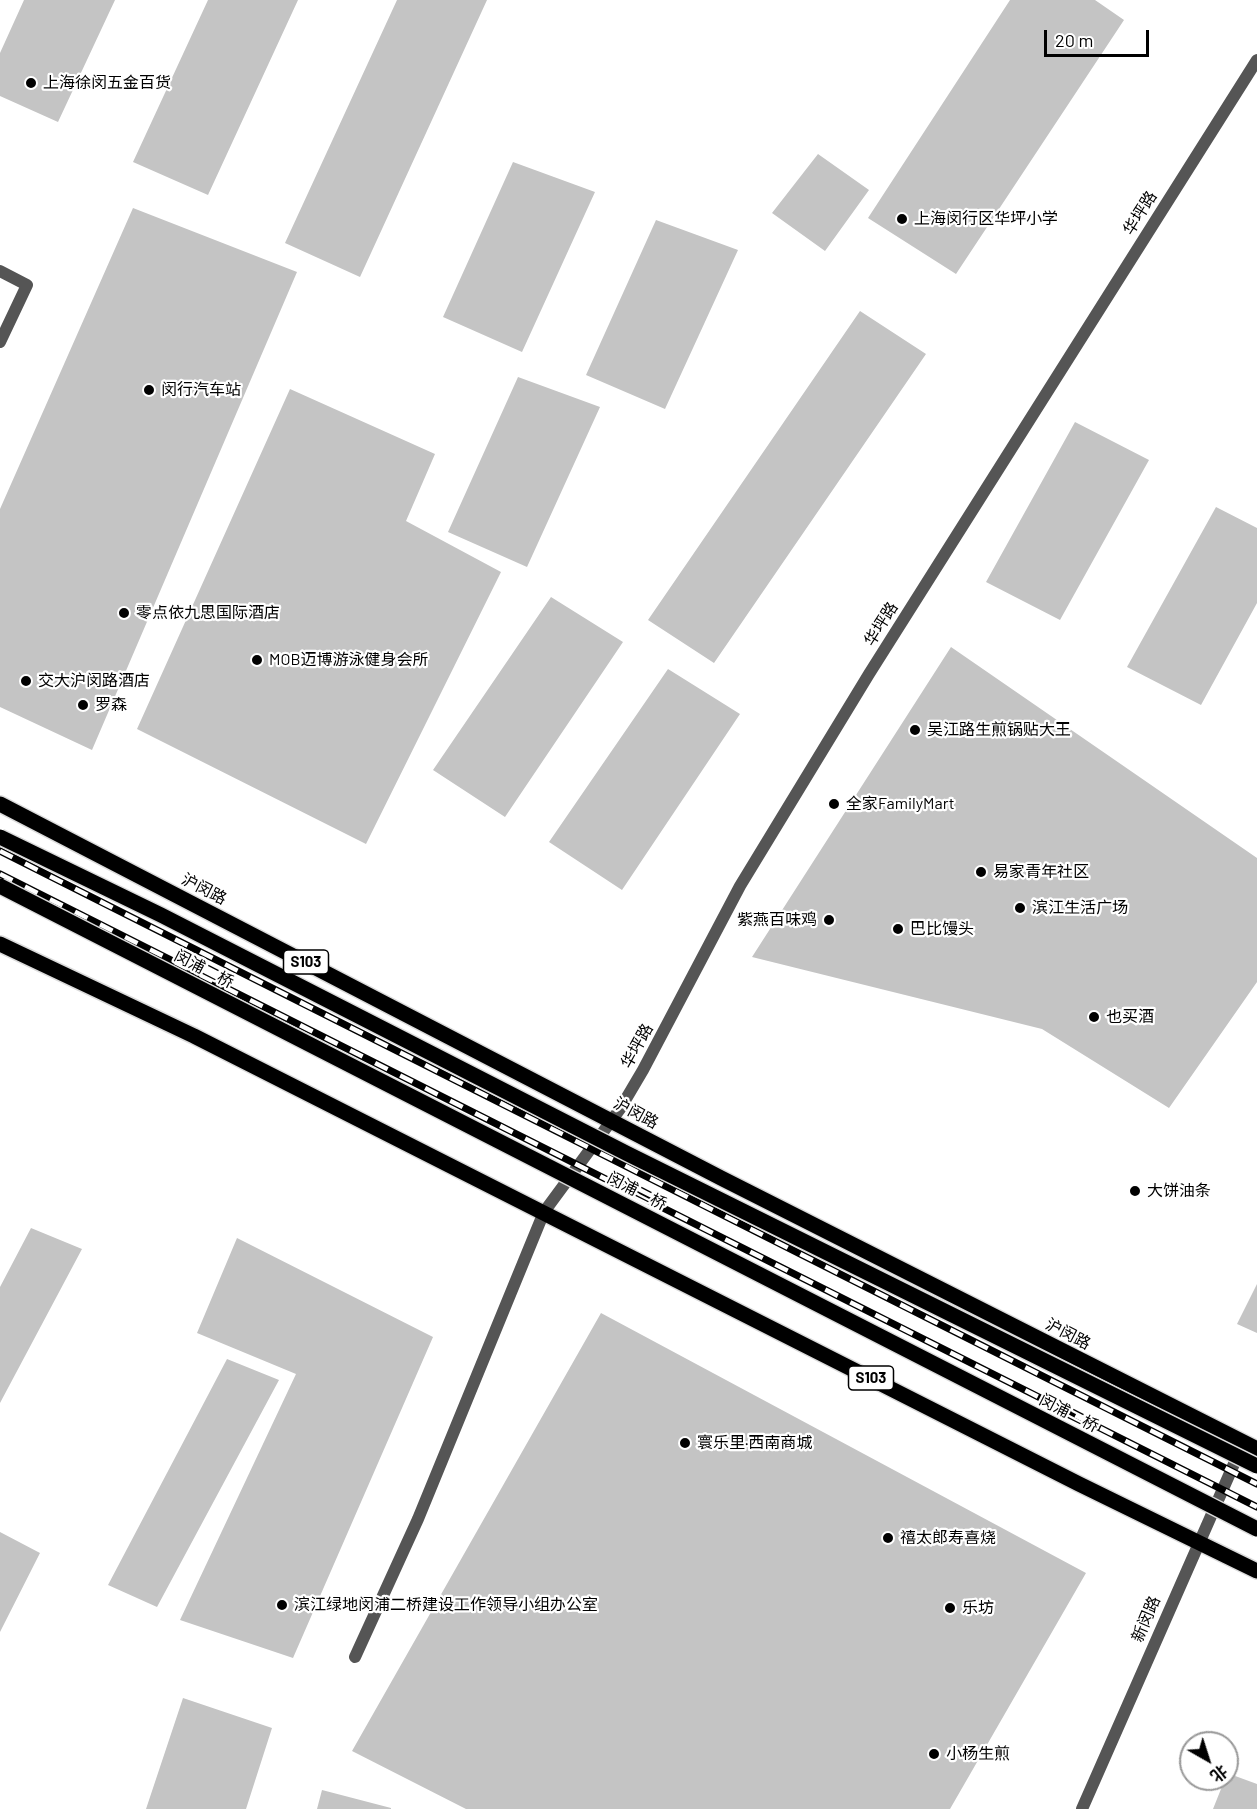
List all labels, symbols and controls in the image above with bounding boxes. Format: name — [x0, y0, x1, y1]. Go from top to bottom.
scale bar — [1047, 18, 1152, 56]
text: 20 m — [1055, 29, 1093, 51]
place label: 上海徐闵五金百货 — [43, 73, 171, 93]
marker: 上海徐闵五金百货 — [24, 76, 38, 90]
street label: 华坪路 — [1119, 188, 1161, 238]
place label: 上海闵行区华坪小学 — [914, 209, 1058, 229]
marker: 上海闵行区华坪小学 — [895, 212, 909, 226]
place label: 闵行汽车站 — [161, 380, 241, 400]
marker: 闵行汽车站 — [142, 383, 156, 397]
street label: 华坪路 — [860, 599, 902, 649]
place label: 零点依九思国际酒店 — [136, 603, 280, 623]
marker: 零点依九思国际酒店 — [117, 606, 131, 620]
place label: MOB迈博游泳健身会所 — [269, 650, 428, 670]
marker: MOB迈博游泳健身会所 — [250, 653, 264, 667]
place label: 交大沪闵路酒店 — [38, 671, 150, 691]
marker: 交大沪闵路酒店 — [19, 674, 33, 688]
place label: 罗森 — [95, 695, 127, 715]
marker: 罗森 — [76, 698, 90, 712]
place label: 吴江路生煎锅贴大王 — [927, 720, 1071, 740]
marker: 吴江路生煎锅贴大王 — [908, 723, 922, 737]
place label: 全家FamilyMart — [846, 794, 955, 814]
marker: 全家FamilyMart — [827, 797, 841, 811]
place label: 易家青年社区 — [993, 862, 1089, 882]
marker: 易家青年社区 — [974, 865, 988, 879]
street label: 沪闵路 — [178, 870, 230, 908]
place label: 滨江生活广场 — [1032, 898, 1128, 918]
marker: 滨江生活广场 — [1013, 901, 1027, 915]
place label: 紫燕百味鸡 — [737, 910, 817, 930]
marker: 紫燕百味鸡 — [822, 913, 836, 927]
place label: 巴比馒头 — [910, 919, 974, 939]
marker: 巴比馒头 — [891, 922, 905, 936]
street label: 闵浦二桥 — [171, 946, 237, 992]
road number: S103 — [284, 950, 328, 974]
place label: 也买酒 — [1106, 1007, 1154, 1027]
marker: 也买酒 — [1087, 1010, 1101, 1024]
street label: 华坪路 — [617, 1020, 657, 1072]
street label: 沪闵路 — [610, 1093, 662, 1133]
street label: 闵浦二桥 — [604, 1168, 670, 1214]
place label: 大饼油条 — [1147, 1181, 1211, 1201]
marker: 大饼油条 — [1128, 1184, 1142, 1198]
street label: 沪闵路 — [1042, 1315, 1094, 1353]
road number: S103 — [848, 1366, 894, 1390]
street label: 闵浦二桥 — [1036, 1390, 1102, 1436]
place label: 寰乐里·西南商城 — [697, 1433, 812, 1453]
marker: 寰乐里·西南商城 — [678, 1436, 692, 1450]
place label: 禧太郎寿喜烧 — [900, 1528, 996, 1548]
marker: 禧太郎寿喜烧 — [881, 1531, 895, 1545]
street label: 新闵路 — [1128, 1593, 1164, 1645]
place label: 滨江绿地闵浦二桥建设工作领导小组办公室 — [294, 1595, 598, 1615]
marker: 滨江绿地闵浦二桥建设工作领导小组办公室 — [275, 1598, 289, 1612]
place label: 乐坊 — [962, 1598, 994, 1618]
marker: 乐坊 — [943, 1601, 957, 1615]
north arrow — [1179, 1731, 1239, 1791]
place label: 小杨生煎 — [946, 1744, 1010, 1764]
marker: 小杨生煎 — [927, 1747, 941, 1761]
text: 北 — [1207, 1761, 1232, 1786]

